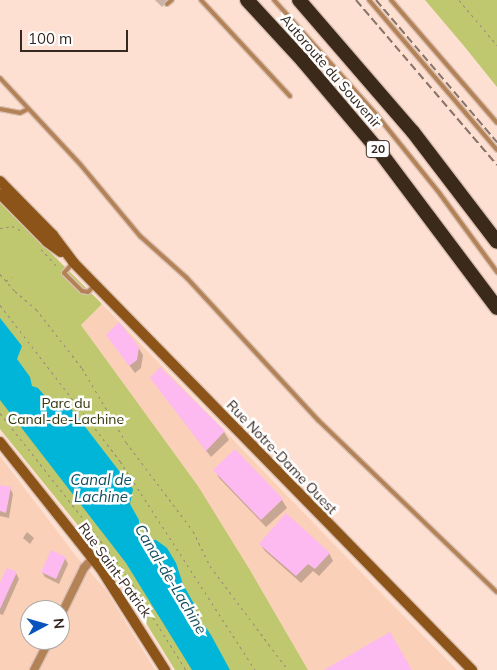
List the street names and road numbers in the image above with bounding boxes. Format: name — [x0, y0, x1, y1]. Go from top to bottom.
street label: Autoroute du Souvenir — [277, 11, 385, 131]
road number: 20 — [366, 140, 390, 158]
street label: Rue Notre-Dame Ouest — [223, 397, 341, 517]
street label: Rue Saint-Patrick — [75, 519, 155, 621]

